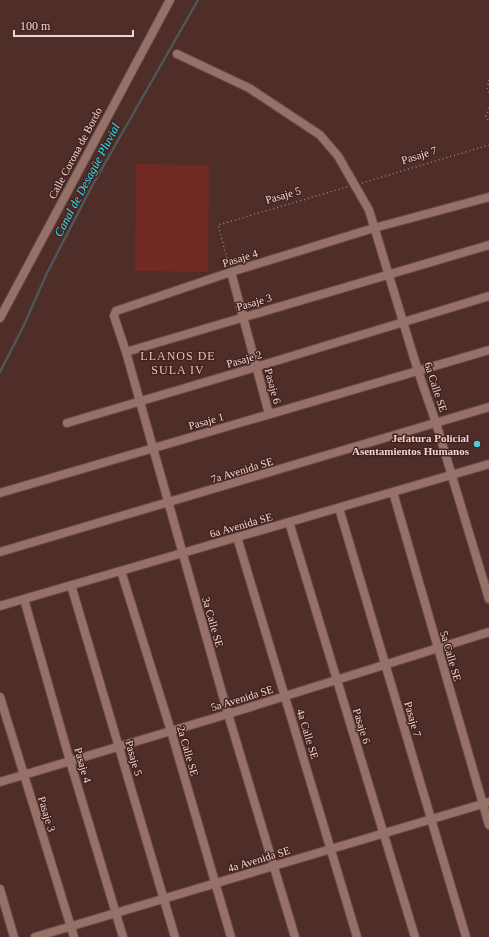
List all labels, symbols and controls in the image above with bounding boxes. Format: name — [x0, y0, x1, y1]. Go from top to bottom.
scale bar — [14, 12, 133, 38]
text: 100 m — [20, 19, 51, 33]
street label: Calle Corona de Bordo — [46, 105, 104, 201]
water label: Canal de Desagüe Pluvial — [51, 120, 123, 239]
street label: Pasaje 7 — [400, 144, 439, 166]
street label: Pasaje 5 — [264, 184, 303, 206]
street label: Pasaje 4 — [221, 247, 260, 269]
street label: Pasaje 3 — [235, 291, 274, 313]
street label: Pasaje 2 — [225, 348, 263, 370]
district label: LLANOS DE SULA IV — [140, 349, 216, 377]
street label: 6a Calle SE — [422, 360, 450, 414]
street label: Pasaje 6 — [262, 367, 284, 406]
street label: Pasaje 1 — [187, 410, 225, 432]
place label: Jefatura Policial Asentamientos Humanos — [352, 432, 470, 457]
marker: Jefatura Policial Asentamientos Humanos — [472, 439, 482, 449]
street label: 7a Avenida SE — [209, 455, 275, 485]
street label: 6a Avenida SE — [208, 510, 274, 540]
street label: 3a Calle SE — [200, 595, 226, 649]
street label: 5a Calle SE — [438, 629, 464, 683]
street label: 5a Avenida SE — [209, 683, 275, 713]
street label: Pasaje 7 — [402, 700, 424, 739]
street label: 4a Calle SE — [295, 707, 321, 761]
street label: Pasaje 6 — [351, 707, 373, 746]
street label: 2a Calle SE — [175, 724, 201, 778]
street label: Pasaje 5 — [123, 739, 145, 778]
street label: Pasaje 4 — [72, 746, 94, 785]
street label: Pasaje 3 — [36, 795, 58, 834]
street label: 4a Avenida SE — [226, 844, 292, 874]

